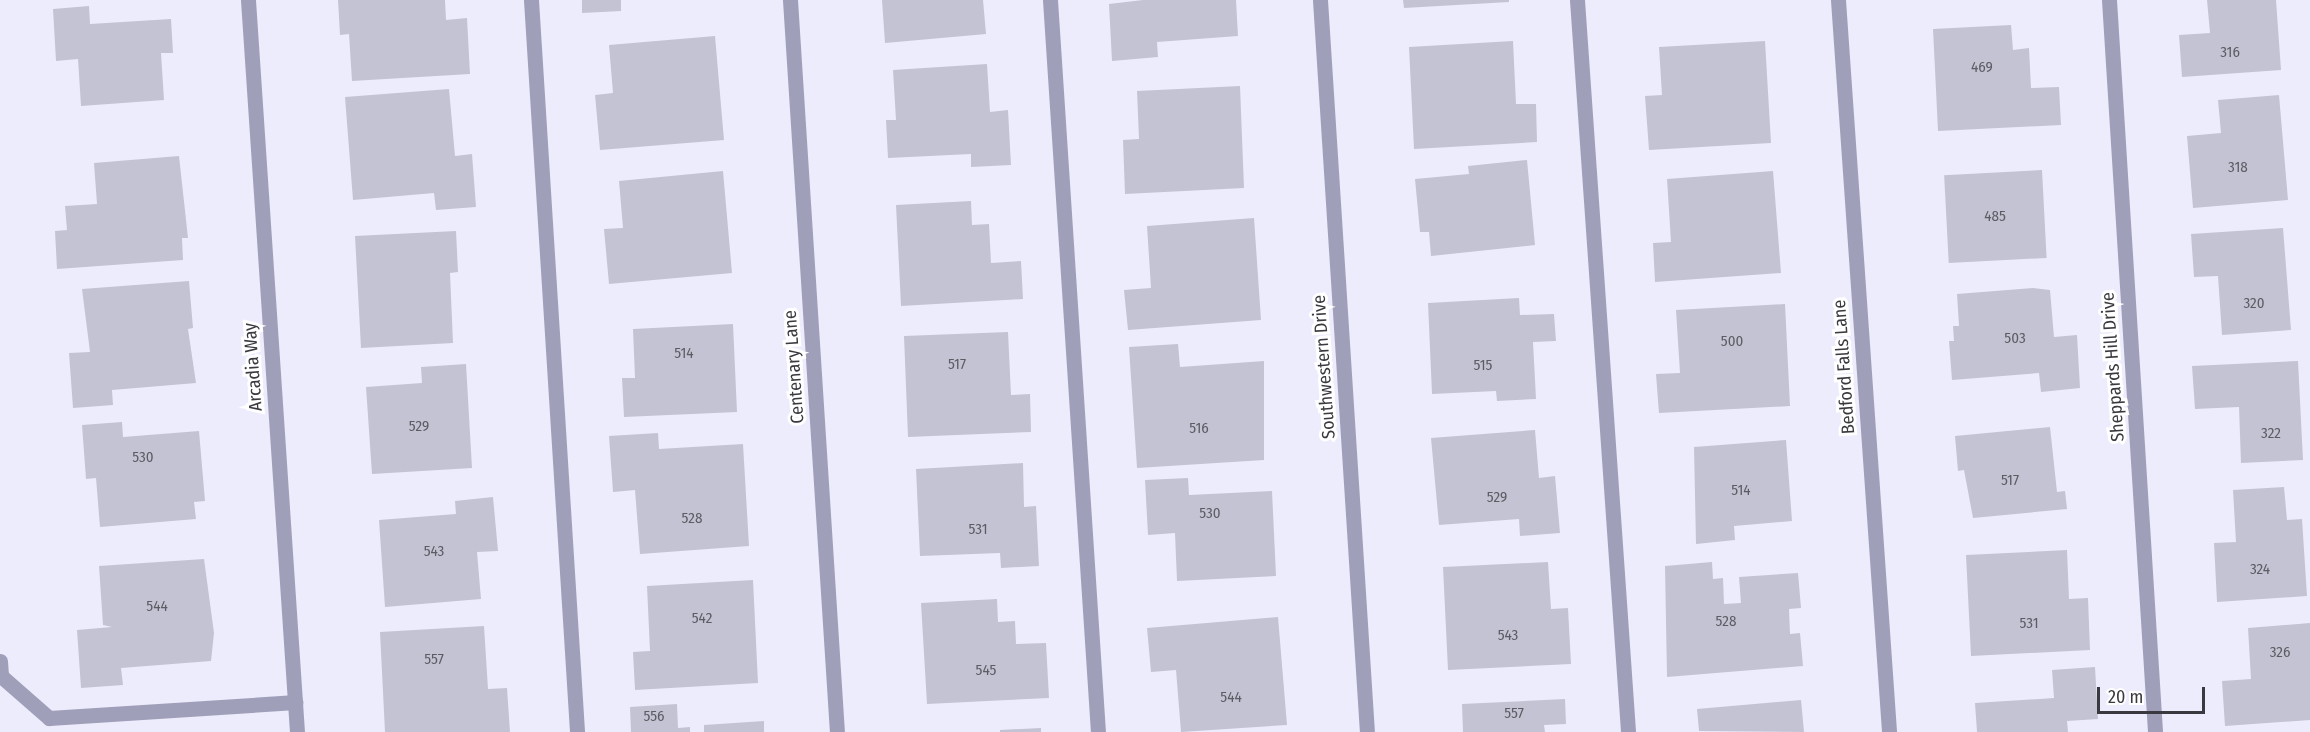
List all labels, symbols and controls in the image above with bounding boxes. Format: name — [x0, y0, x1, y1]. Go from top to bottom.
house number: 316 — [2220, 44, 2240, 62]
house number: 469 — [1971, 59, 1993, 77]
house number: 318 — [2228, 159, 2248, 177]
house number: 485 — [1984, 208, 2006, 226]
street label: Sheppards Hill Drive — [2097, 292, 2129, 442]
street label: Southwestern Drive — [1308, 294, 1340, 440]
house number: 320 — [2243, 295, 2265, 313]
street label: Bedford Falls Lane — [1829, 299, 1859, 435]
street label: Centenary Lane — [779, 310, 809, 424]
street label: Arcadia Way — [239, 322, 267, 412]
house number: 503 — [2004, 330, 2026, 348]
house number: 500 — [1721, 333, 1743, 351]
house number: 514 — [674, 345, 694, 363]
house number: 517 — [948, 356, 966, 374]
house number: 515 — [1474, 357, 1492, 375]
house number: 529 — [409, 418, 429, 436]
house number: 516 — [1189, 420, 1209, 438]
house number: 322 — [2261, 425, 2281, 443]
house number: 530 — [132, 449, 154, 467]
house number: 517 — [2001, 472, 2019, 490]
house number: 514 — [1731, 482, 1751, 500]
house number: 529 — [1487, 489, 1507, 507]
house number: 530 — [1199, 505, 1221, 523]
house number: 528 — [682, 510, 702, 528]
house number: 531 — [968, 521, 988, 539]
house number: 543 — [424, 543, 444, 561]
house number: 324 — [2250, 561, 2270, 579]
house number: 544 — [146, 598, 168, 616]
house number: 542 — [692, 610, 712, 628]
house number: 528 — [1716, 613, 1736, 631]
house number: 531 — [2019, 615, 2039, 633]
house number: 543 — [1498, 627, 1518, 645]
house number: 326 — [2270, 644, 2290, 662]
house number: 557 — [424, 651, 444, 669]
house number: 545 — [976, 662, 996, 680]
scale bar — [2100, 675, 2208, 713]
text: 20 m — [2108, 686, 2143, 708]
house number: 544 — [1220, 689, 1242, 707]
house number: 557 — [1504, 705, 1524, 723]
house number: 556 — [643, 708, 665, 726]

